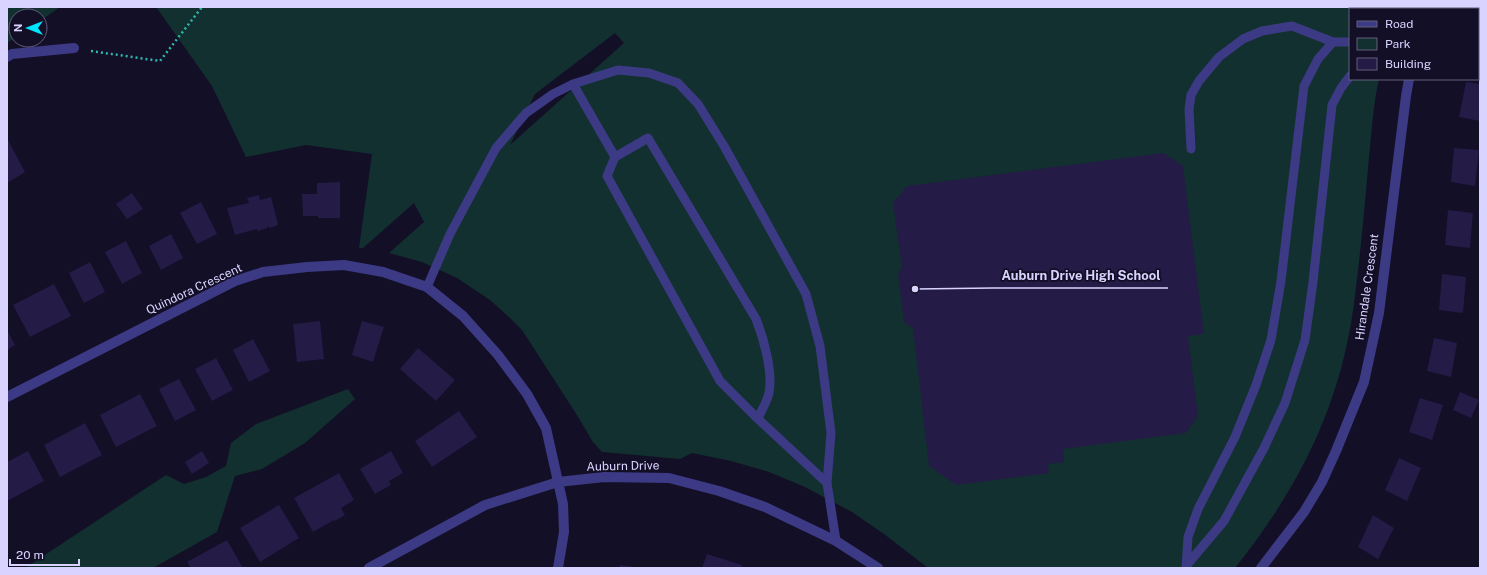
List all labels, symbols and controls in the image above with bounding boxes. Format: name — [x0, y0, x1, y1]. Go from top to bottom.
north arrow — [8, 8, 48, 48]
legend — [1349, 8, 1479, 80]
text: Road — [1385, 17, 1413, 31]
text: N — [12, 24, 24, 32]
text: Park — [1385, 37, 1411, 51]
text: Building — [1385, 57, 1431, 71]
street label: Hirandale Crescent — [1353, 233, 1381, 341]
street label: Quindora Crescent — [144, 260, 245, 317]
callout: Auburn Drive High School — [993, 263, 1168, 288]
text: Auburn Drive High School — [1001, 268, 1161, 283]
street label: Auburn Drive — [586, 458, 660, 474]
scale bar — [10, 541, 79, 567]
text: 20 m — [16, 548, 44, 562]

